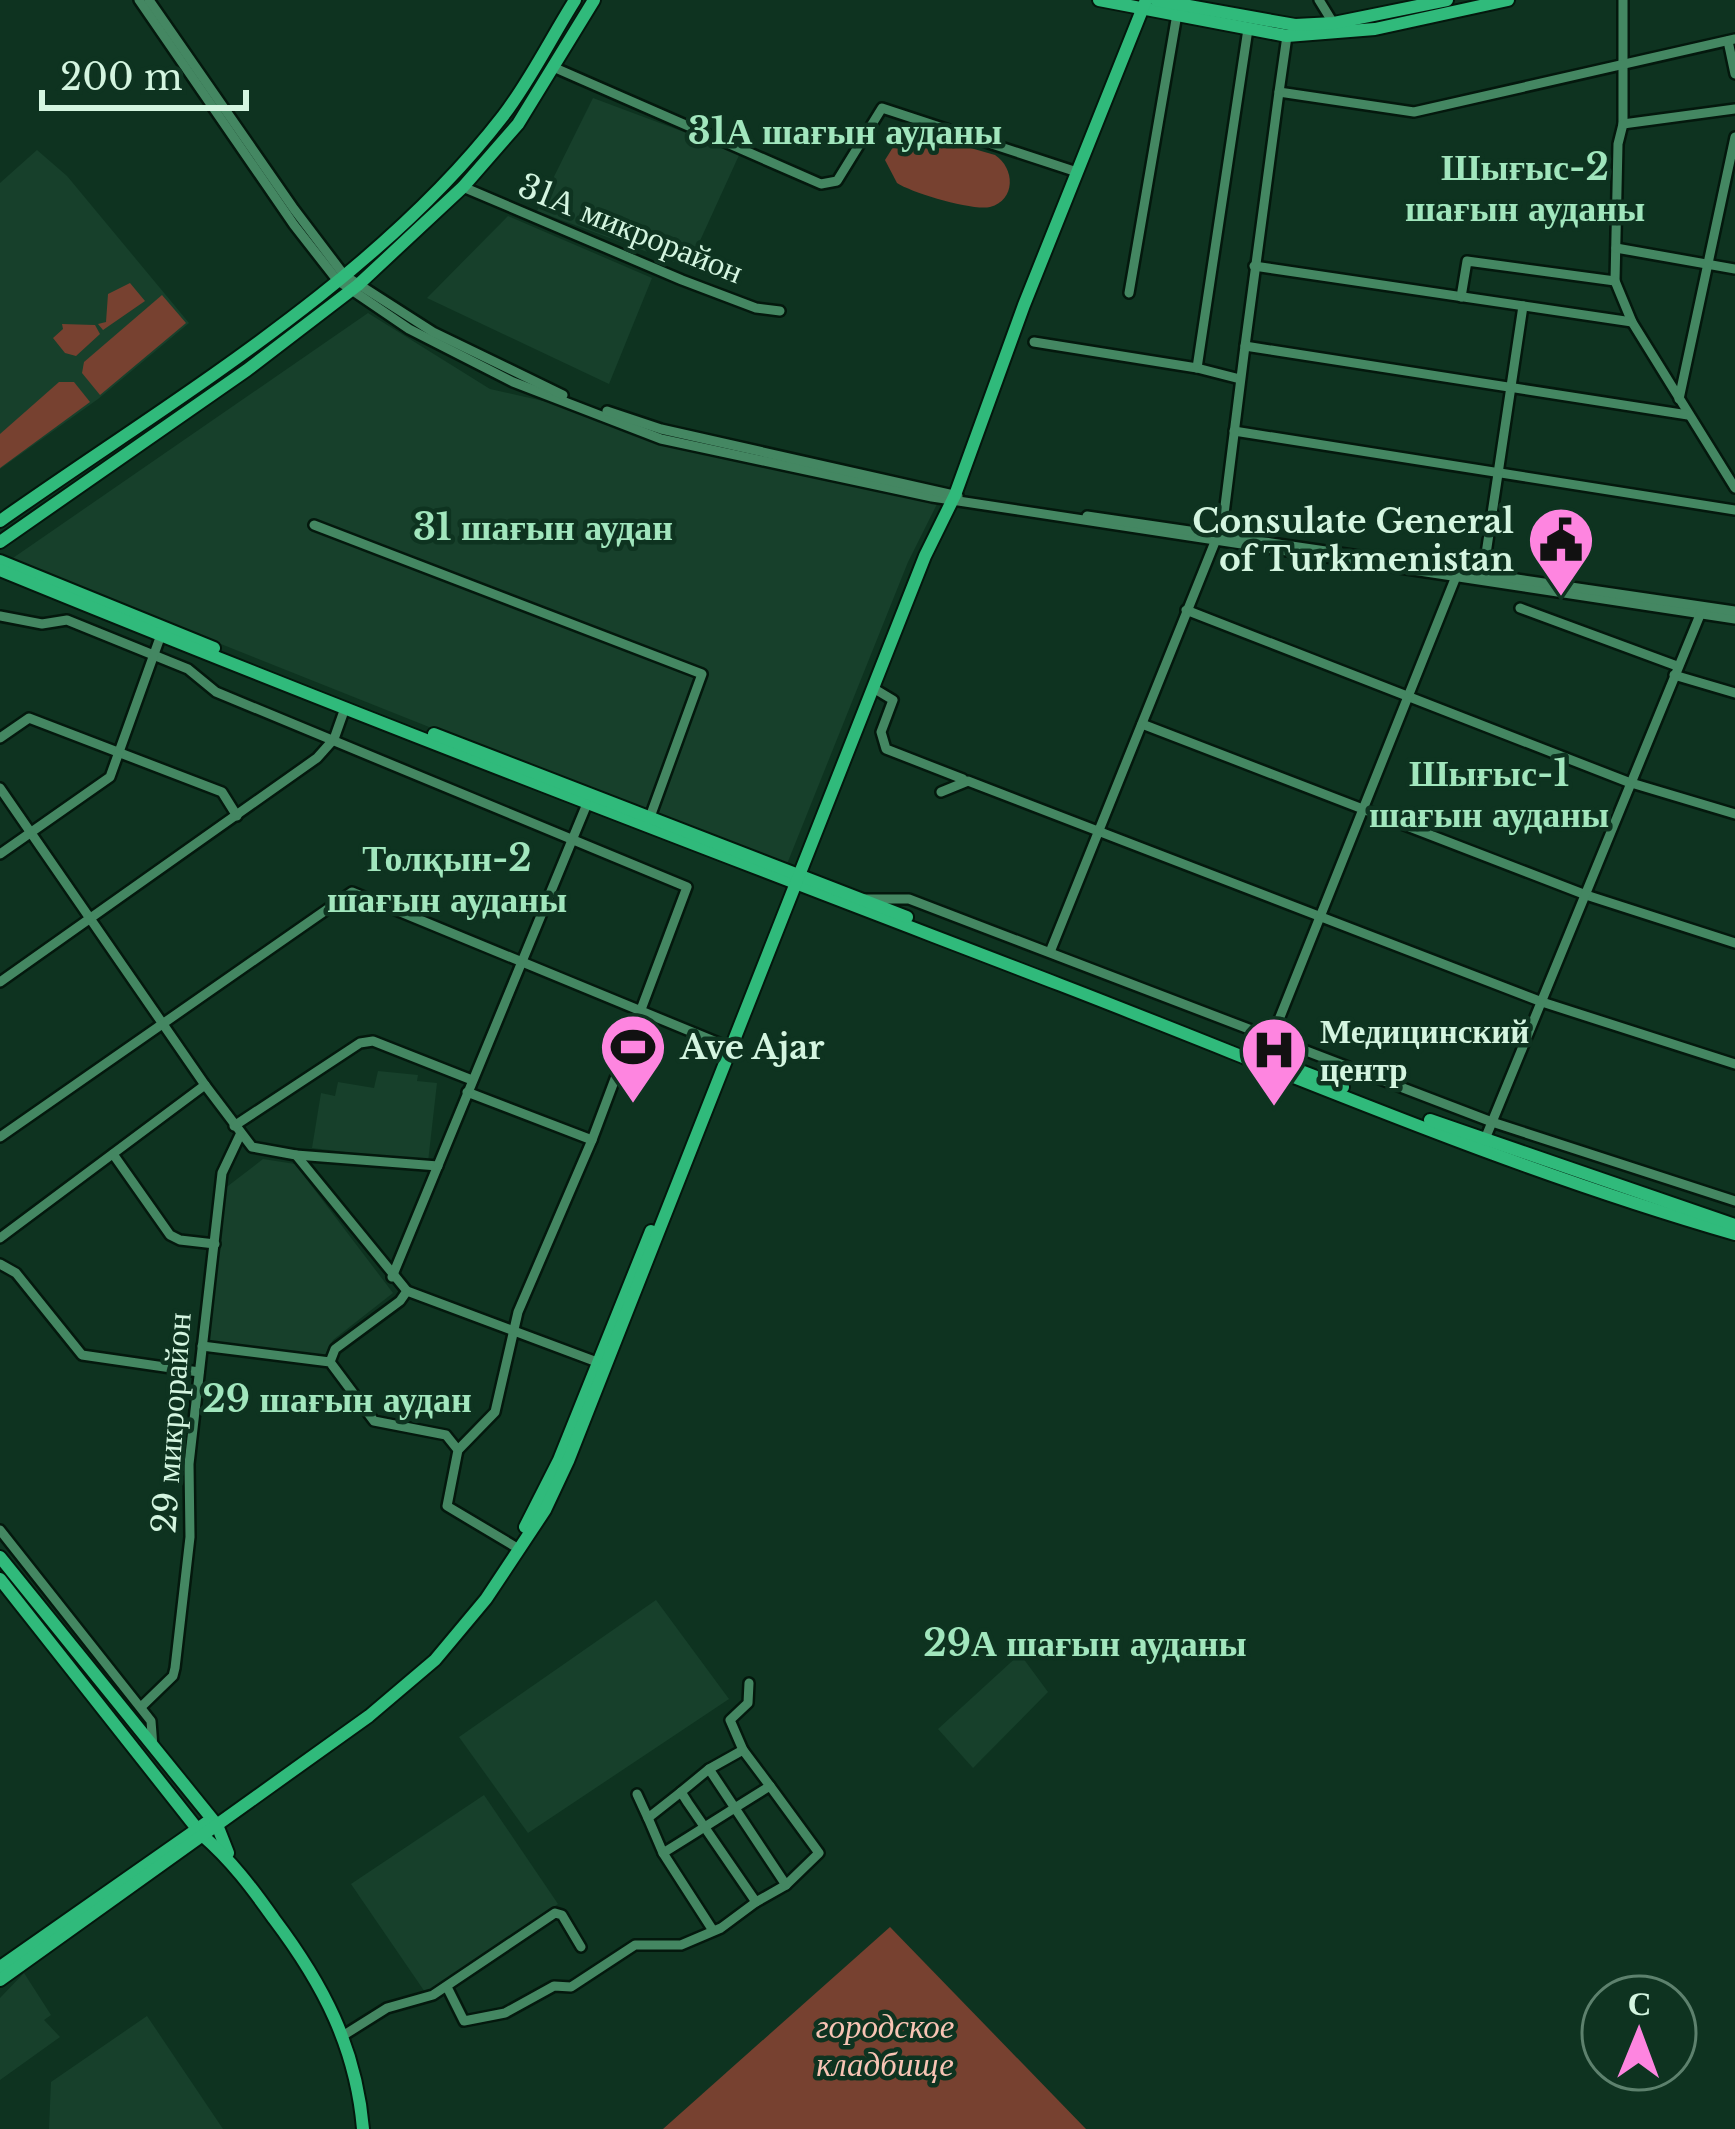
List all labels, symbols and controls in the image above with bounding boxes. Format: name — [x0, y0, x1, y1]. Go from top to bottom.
scale bar — [42, 36, 246, 110]
text: 200 m — [60, 55, 183, 100]
district label: 31А шағын ауданы — [688, 109, 1002, 154]
district label: Шығыс-2 шағын ауданы — [1405, 145, 1645, 231]
street label: 31А микрорайон — [512, 165, 749, 292]
place label: Consulate General of Turkmenistan — [1192, 501, 1514, 580]
district label: 31 шағын аудан — [413, 505, 673, 550]
public building icon: Consulate General of Turkmenistan — [1526, 505, 1596, 599]
district label: Шығыс-1 шағын ауданы — [1369, 751, 1609, 837]
district label: Толқын-2 шағын ауданы — [327, 836, 567, 922]
place label: Медицинский центр — [1320, 1011, 1529, 1090]
sports icon: Ave Ajar — [598, 1012, 668, 1106]
hospital icon: Медицинский центр — [1239, 1015, 1309, 1109]
place label: Ave Ajar — [679, 1027, 825, 1068]
street label: 29 микрорайон — [143, 1311, 200, 1535]
district label: 29 шағын аудан — [202, 1377, 472, 1422]
district label: 29А шағын ауданы — [923, 1621, 1247, 1666]
north arrow — [1579, 1973, 1699, 2093]
text: С — [1627, 1983, 1652, 2024]
park label: городское кладбище — [816, 2006, 954, 2085]

